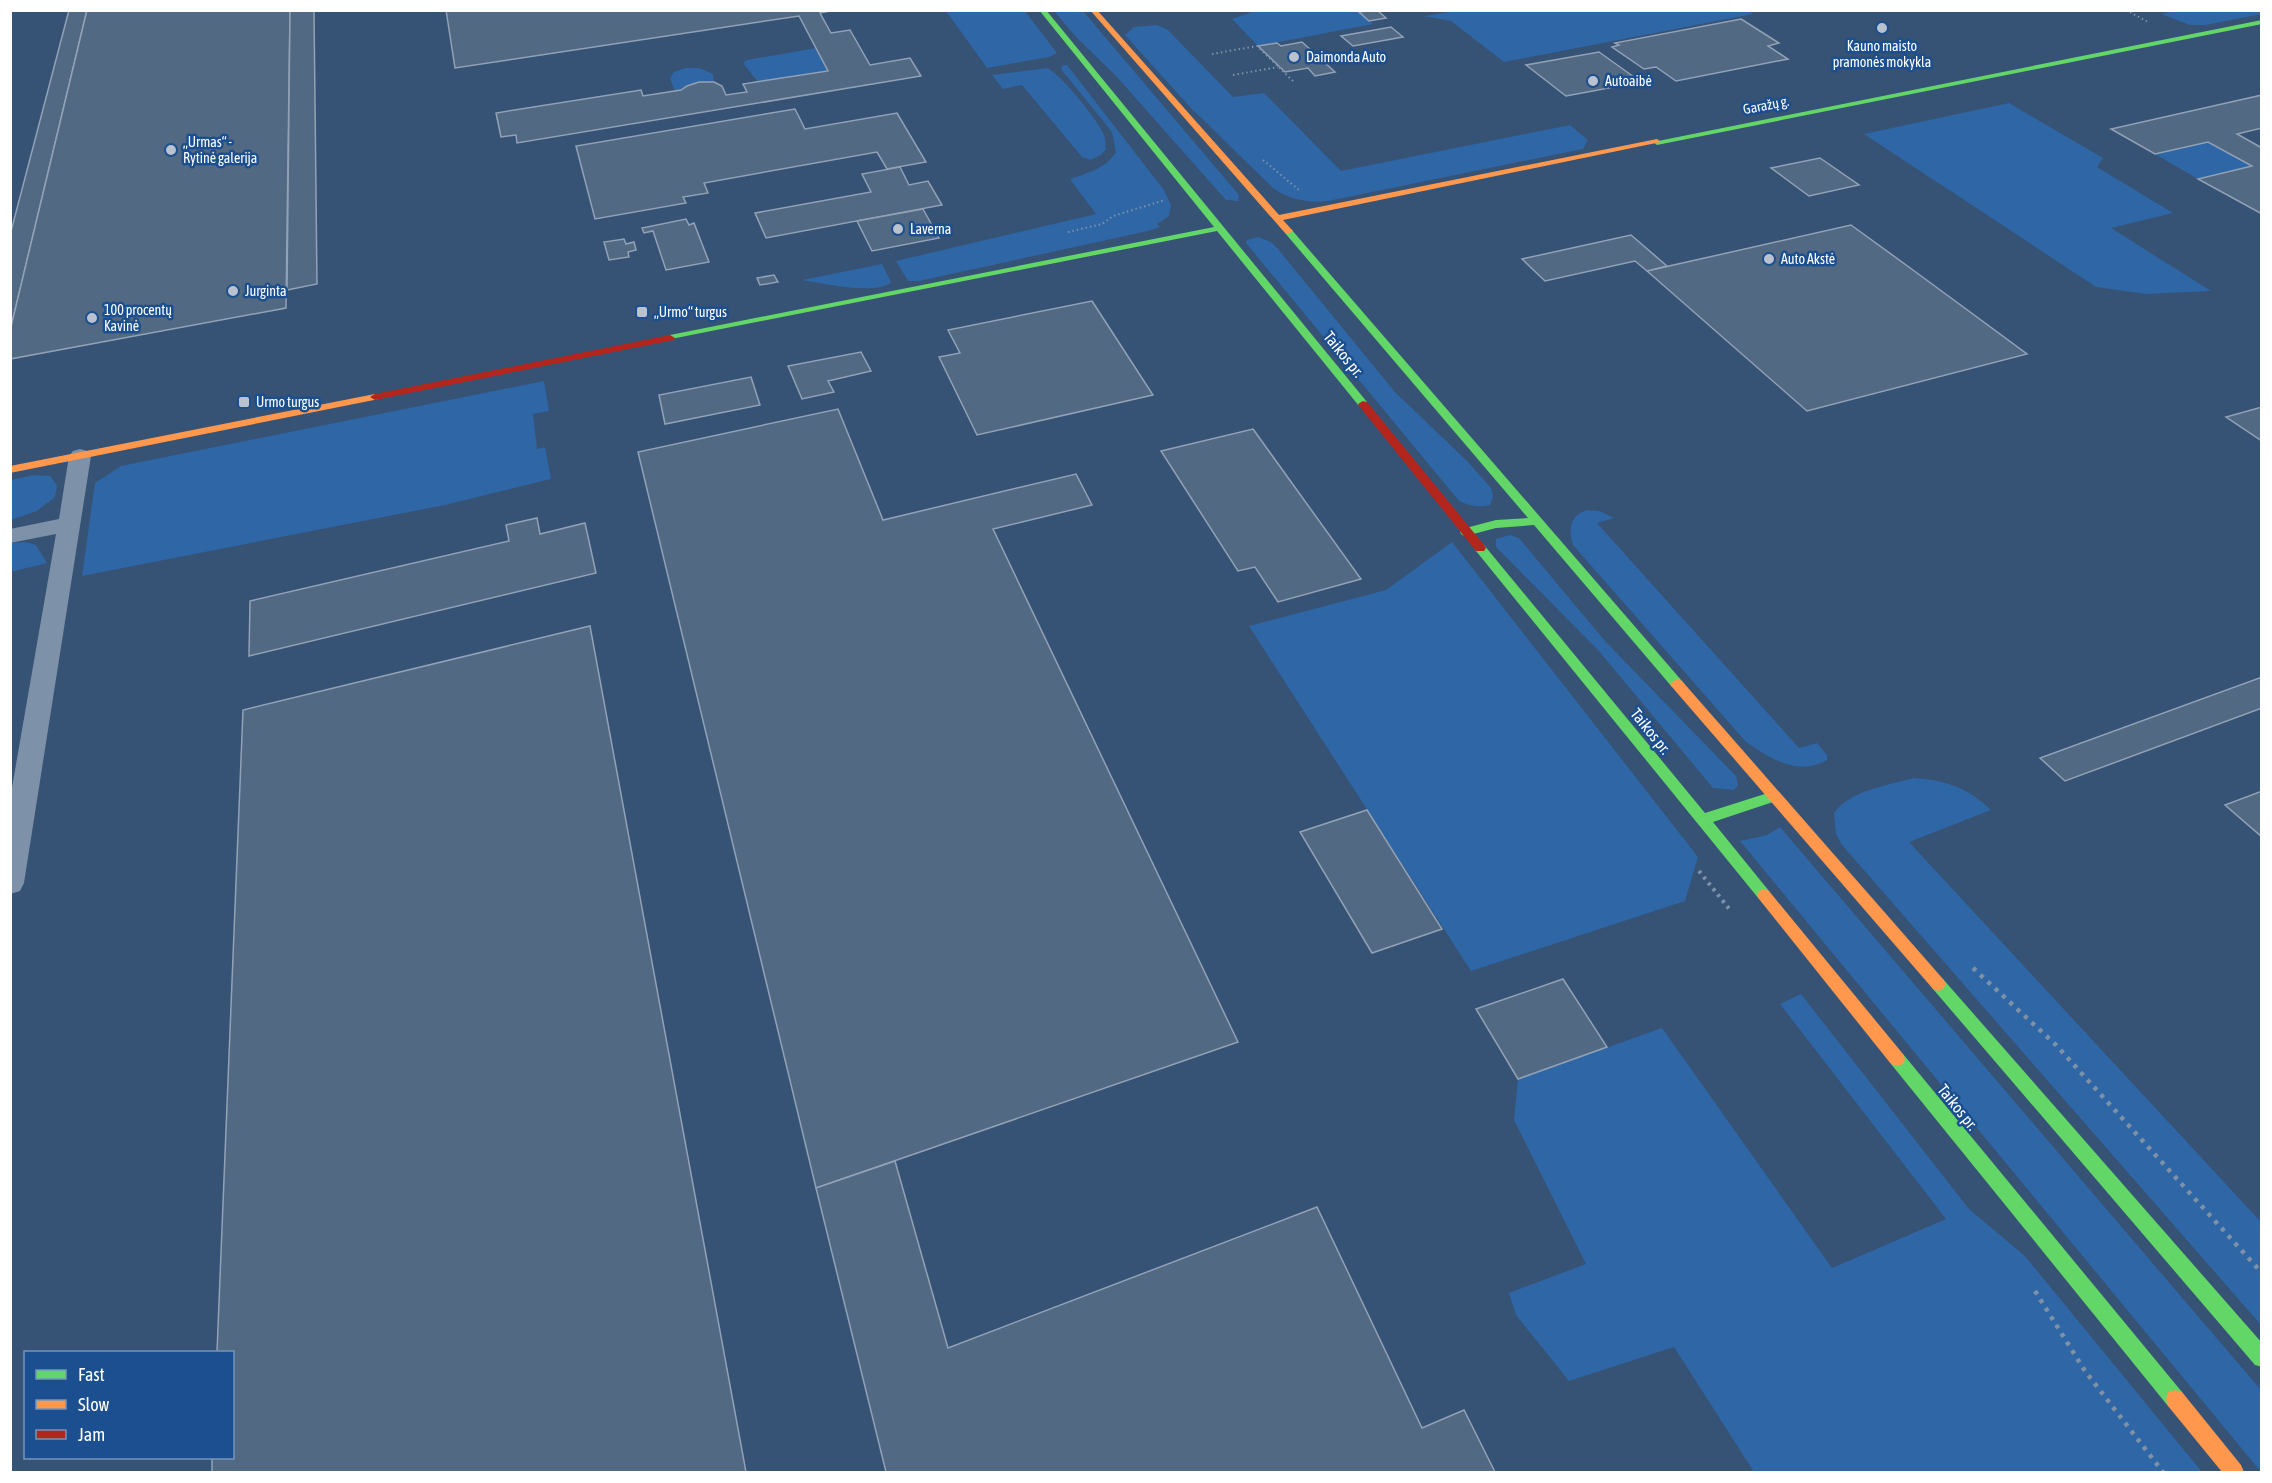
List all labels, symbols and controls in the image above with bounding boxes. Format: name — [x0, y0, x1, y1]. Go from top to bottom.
marker: Kauno maisto pramonės mokykla — [1875, 21, 1889, 35]
place label: Kauno maisto pramonės mokykla — [1833, 38, 1931, 70]
place label: Daimonda Auto — [1306, 49, 1386, 65]
marker: Daimonda Auto — [1287, 50, 1301, 64]
place label: Autoaibė — [1605, 73, 1652, 89]
marker: Autoaibė — [1586, 74, 1600, 88]
street label: Garažų g. — [1742, 93, 1790, 117]
place label: „Urmas“ - Rytinė galerija — [183, 134, 257, 166]
marker: „Urmas“ - Rytinė galerija — [164, 143, 178, 157]
place label: Laverna — [910, 221, 951, 237]
marker: Laverna — [891, 222, 905, 236]
place label: Auto Akstė — [1781, 251, 1835, 267]
marker: Auto Akstė — [1762, 252, 1776, 266]
place label: Jurginta — [245, 283, 287, 299]
marker: Jurginta — [226, 284, 240, 298]
place label: 100 procentų Kavinė — [104, 302, 172, 334]
place label: „Urmo“ turgus — [654, 304, 727, 320]
marker: „Urmo“ turgus — [635, 305, 649, 319]
marker: 100 procentų Kavinė — [85, 311, 99, 325]
street label: Taikos pr. — [1319, 327, 1368, 381]
place label: Urmo turgus — [256, 394, 319, 410]
marker: Urmo turgus — [237, 395, 251, 409]
street label: Taikos pr. — [1626, 704, 1675, 758]
street label: Taikos pr. — [1933, 1080, 1982, 1134]
legend — [24, 1351, 234, 1459]
text: Fast — [78, 1364, 105, 1385]
text: Slow — [78, 1394, 109, 1415]
text: Jam — [78, 1424, 105, 1445]

